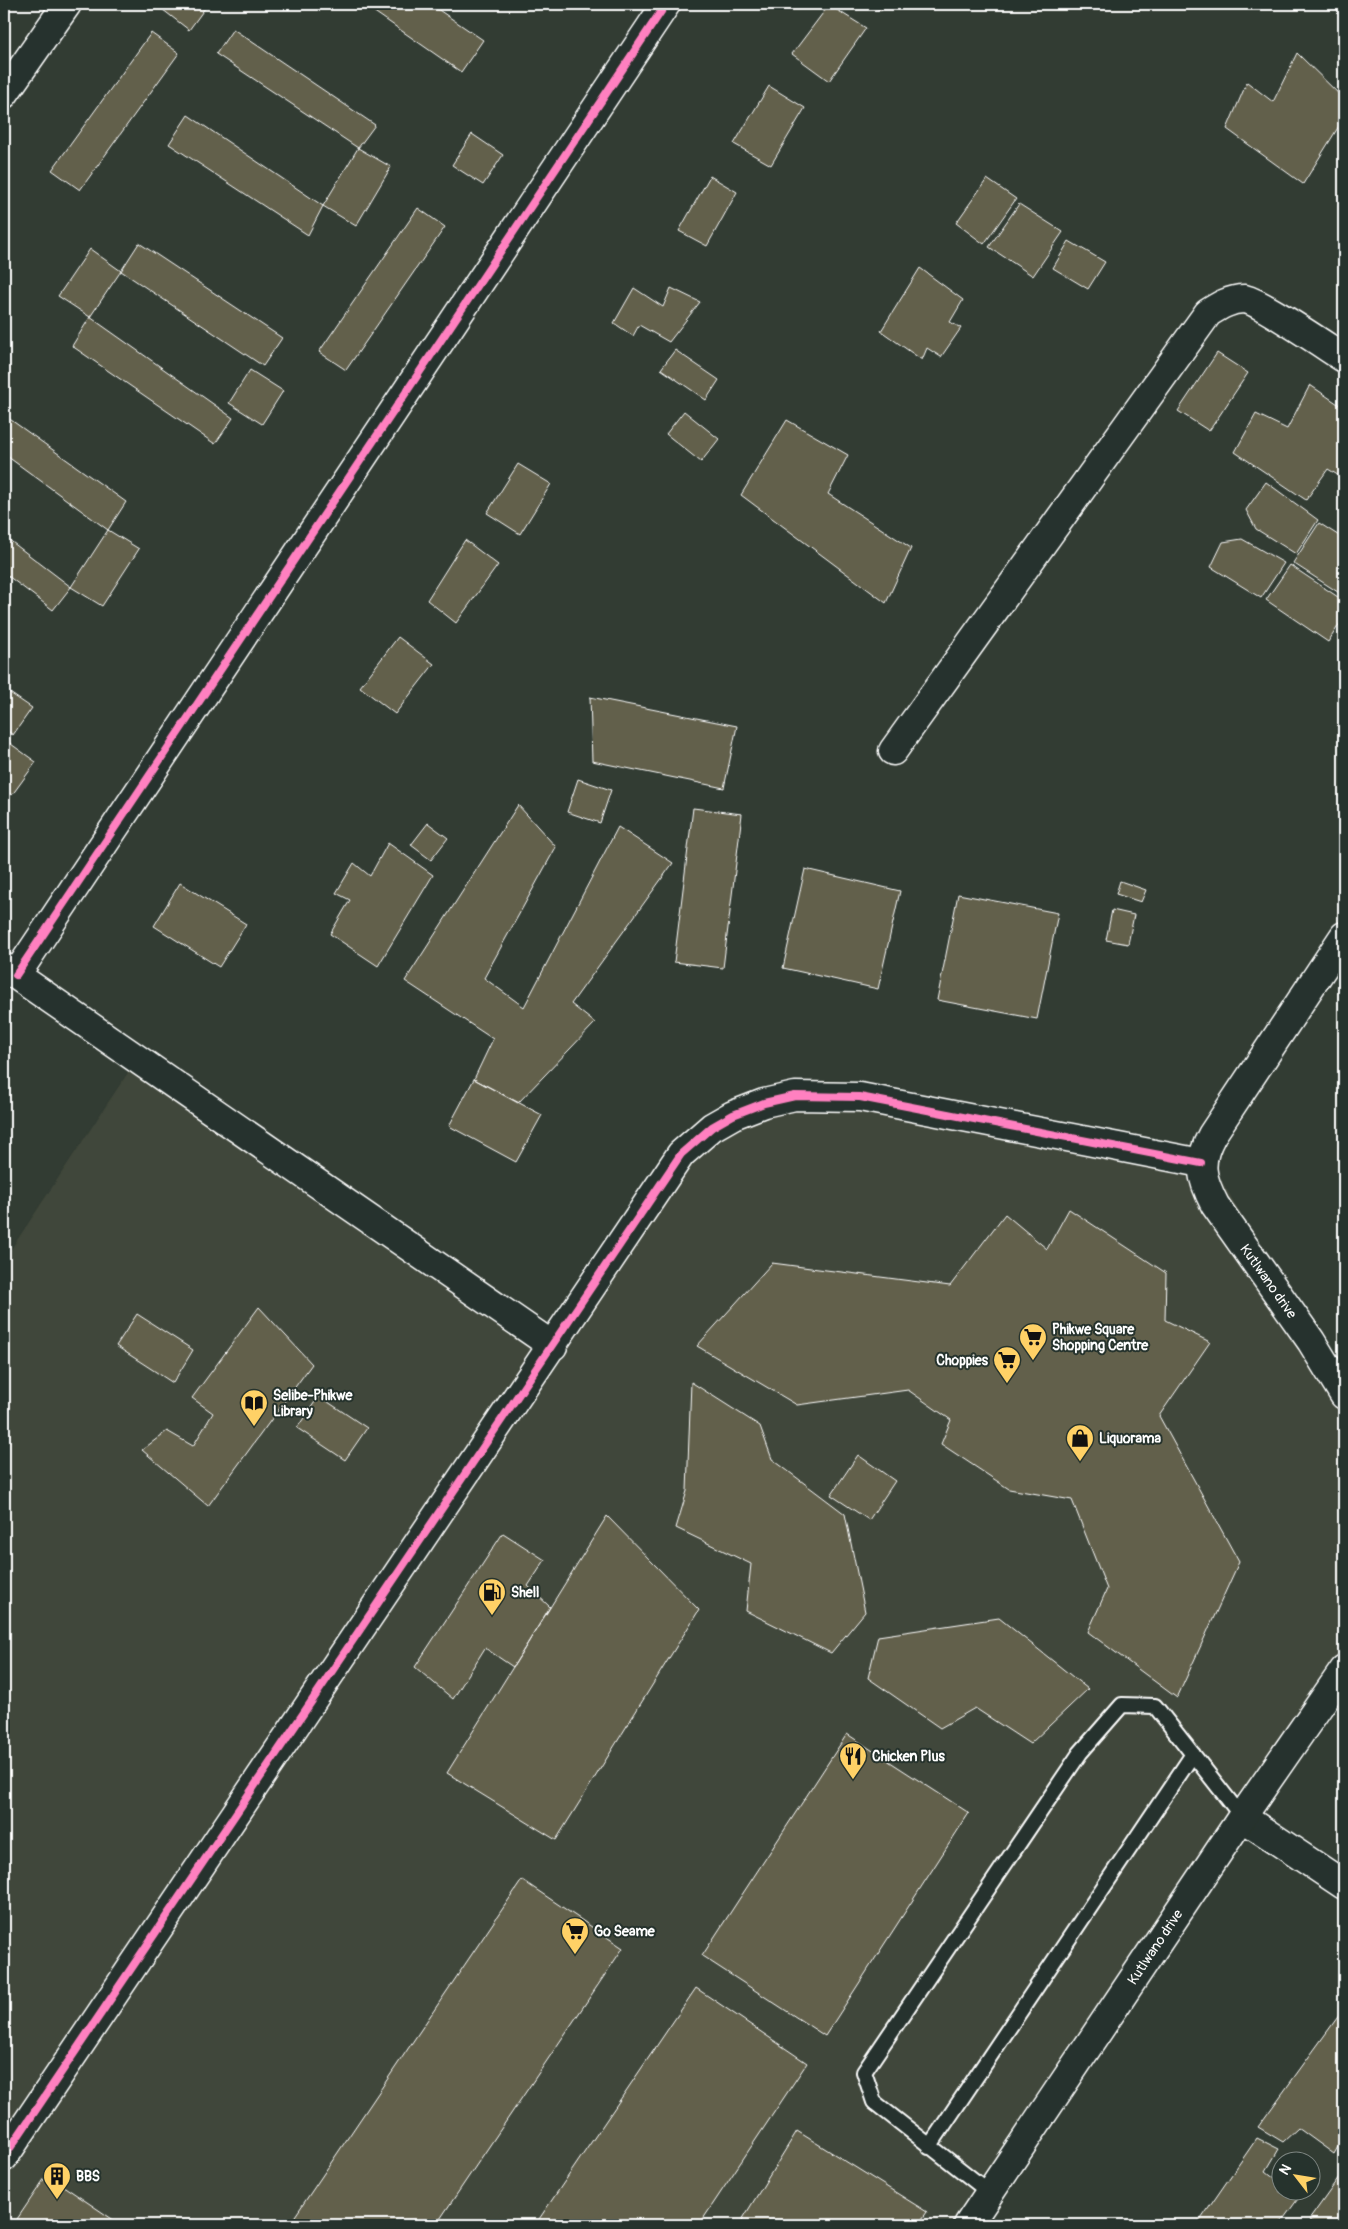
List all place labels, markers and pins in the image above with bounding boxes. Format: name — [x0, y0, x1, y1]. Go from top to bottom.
place label: Phikwe Square Shopping Centre — [1052, 1321, 1149, 1354]
supermarket icon: Phikwe Square Shopping Centre — [1018, 1322, 1048, 1361]
supermarket icon: Choppies — [992, 1345, 1022, 1384]
place label: Choppies — [936, 1352, 989, 1369]
place label: Selibe-Phikwe Library — [273, 1387, 354, 1420]
library icon: Selibe-Phikwe Library — [239, 1388, 269, 1427]
shop icon: Liquorama — [1065, 1423, 1095, 1462]
place label: Liquorama — [1099, 1430, 1161, 1447]
fuel station icon: Shell — [477, 1577, 507, 1616]
place label: Shell — [511, 1584, 539, 1601]
restaurant icon: Chicken Plus — [838, 1741, 868, 1780]
place label: Chicken Plus — [872, 1748, 945, 1765]
supermarket icon: Go Seame — [560, 1916, 590, 1955]
place label: Go Seame — [594, 1923, 656, 1940]
building icon: BBS — [42, 2161, 72, 2200]
place label: BBS — [76, 2168, 100, 2185]

